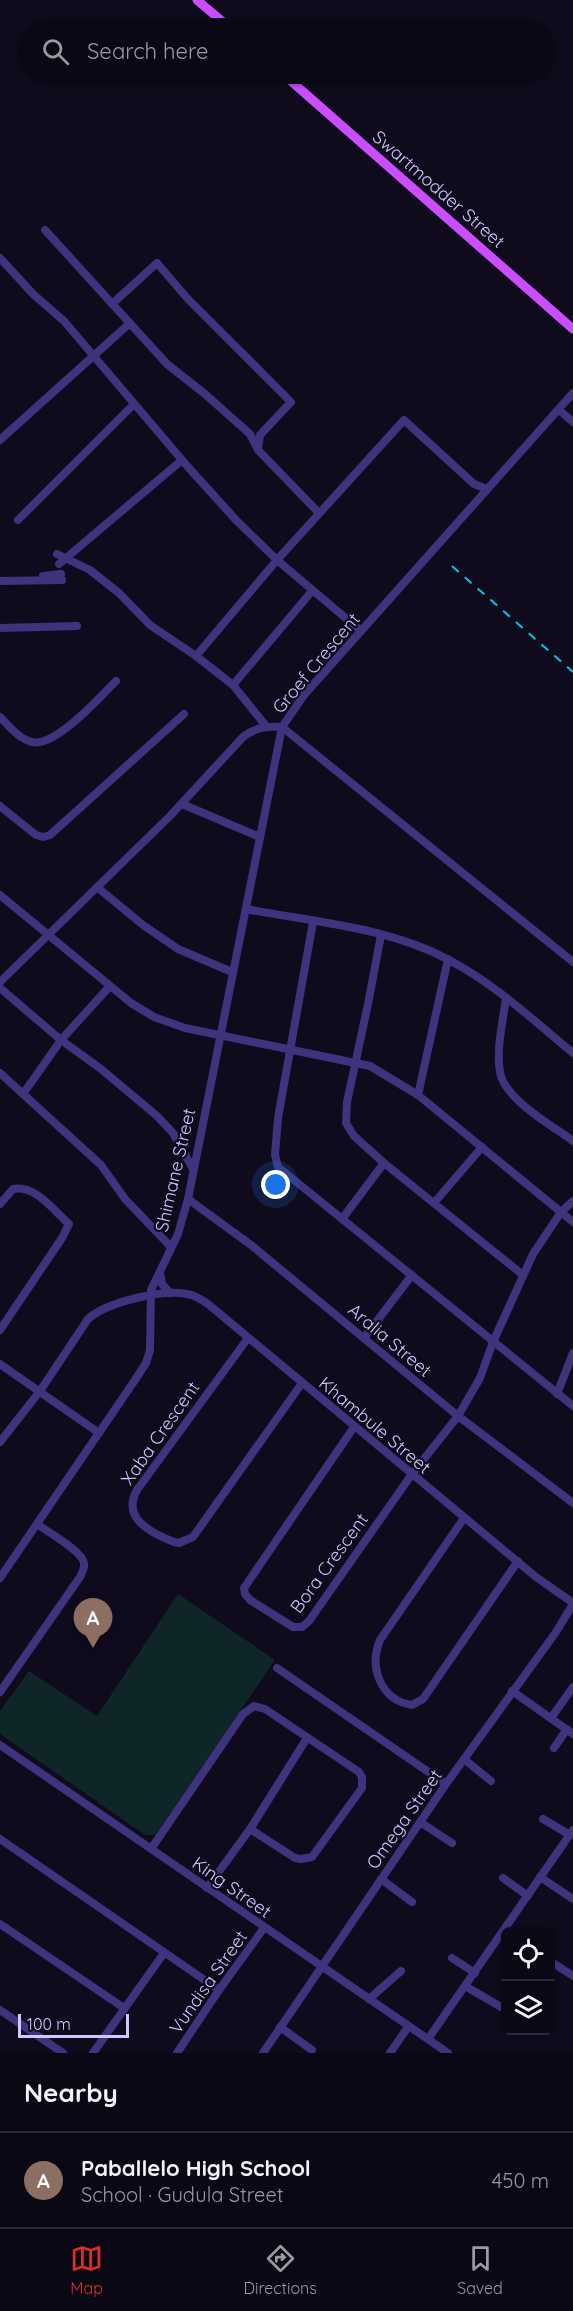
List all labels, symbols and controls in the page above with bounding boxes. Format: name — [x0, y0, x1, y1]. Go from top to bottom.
search box — [18, 18, 555, 84]
icon: search — [39, 35, 72, 68]
text: Search here — [87, 37, 208, 65]
street label: Swartmodder Street — [368, 125, 510, 253]
street label: Groef Crescent — [267, 608, 365, 718]
street label: Shimane Street — [150, 1106, 200, 1234]
your location — [261, 1170, 290, 1199]
street label: Aralia Street — [343, 1298, 437, 1382]
street label: Khambule Street — [314, 1371, 436, 1479]
street label: Xaba Crescent — [116, 1377, 204, 1489]
street label: Bora Crescent — [285, 1509, 373, 1617]
pin: A — [74, 1598, 112, 1648]
street label: Omega Street — [361, 1765, 447, 1873]
street label: King Street — [188, 1851, 276, 1923]
street label: Vundisa Street — [164, 1926, 252, 2038]
map controls — [501, 1927, 555, 2035]
button: locate — [501, 1927, 555, 1981]
button: layers — [501, 1981, 555, 2035]
scale bar — [18, 2011, 129, 2038]
text: 100 m — [27, 2014, 71, 2034]
text: Nearby — [24, 2076, 118, 2109]
text: Paballelo High School — [81, 2154, 311, 2182]
text: A — [37, 2168, 50, 2193]
text: 450 m — [492, 2168, 549, 2193]
text: School · Gudula Street — [81, 2182, 283, 2207]
tab: Map — [70, 2242, 103, 2298]
tab: Directions — [244, 2242, 317, 2298]
tab: Saved — [457, 2242, 503, 2298]

